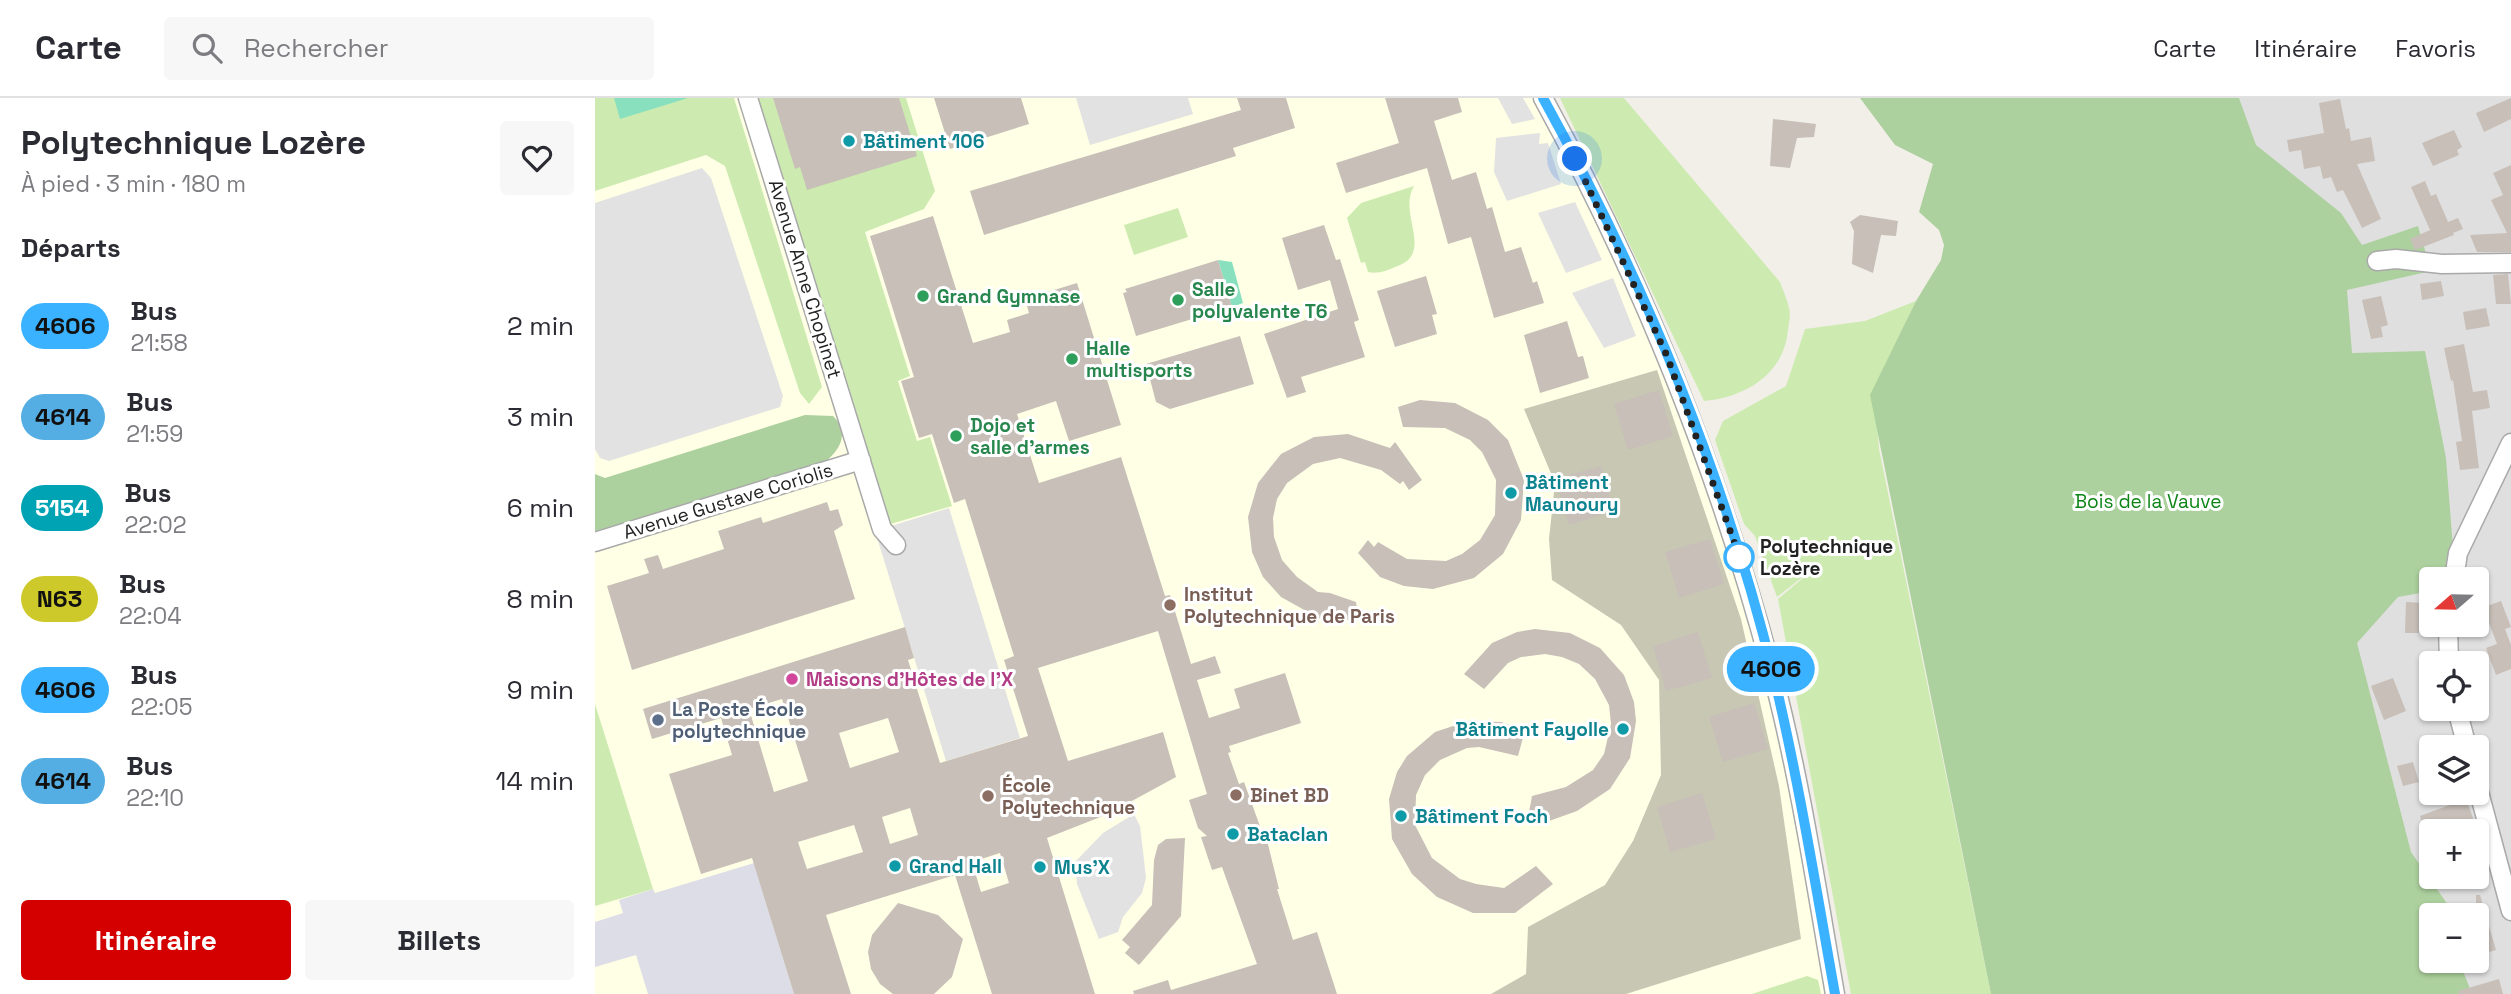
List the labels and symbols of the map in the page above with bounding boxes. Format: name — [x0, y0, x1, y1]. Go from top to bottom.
place label: Bâtiment 106 — [863, 129, 984, 154]
marker: Bâtiment 106 — [841, 133, 857, 149]
your location — [1557, 141, 1592, 176]
street label: Avenue Anne Chopinet — [763, 176, 847, 382]
place label: Salle polyvalente T6 — [1192, 277, 1328, 324]
place label: Grand Gymnase — [937, 284, 1081, 309]
marker: Grand Gymnase — [915, 288, 931, 304]
marker: Salle polyvalente T6 — [1170, 292, 1186, 308]
place label: Halle multisports — [1086, 336, 1192, 383]
marker: Halle multisports — [1064, 351, 1080, 367]
place label: Dojo et salle d'armes — [970, 413, 1090, 460]
marker: Dojo et salle d'armes — [948, 428, 964, 444]
street label: Avenue Gustave Coriolis — [620, 457, 836, 545]
place label: Bâtiment Maunoury — [1525, 470, 1618, 517]
marker: Bâtiment Maunoury — [1503, 485, 1519, 501]
park label: Bois de la Vauve — [2075, 489, 2221, 514]
place label: Polytechnique Lozère — [1760, 534, 1893, 581]
marker: Polytechnique Lozère — [1724, 542, 1754, 572]
north arrow — [2419, 567, 2489, 637]
place label: Institut Polytechnique de Paris — [1184, 582, 1395, 629]
marker: Institut Polytechnique de Paris — [1162, 597, 1178, 613]
line badge: 4606 — [1722, 646, 1820, 692]
place label: Maisons d'Hôtes de l'X — [806, 667, 1013, 692]
marker: Maisons d'Hôtes de l'X — [784, 671, 800, 687]
place label: La Poste École polytechnique — [672, 697, 806, 744]
marker: La Poste École polytechnique — [650, 712, 666, 728]
place label: Bâtiment Fayolle — [1455, 717, 1609, 742]
marker: Bâtiment Fayolle — [1615, 721, 1631, 737]
place label: École Polytechnique — [1002, 773, 1135, 820]
place label: Binet BD — [1250, 783, 1329, 808]
marker: Binet BD — [1228, 787, 1244, 803]
marker: École Polytechnique — [980, 788, 996, 804]
place label: Bâtiment Foch — [1415, 804, 1548, 829]
marker: Bâtiment Foch — [1393, 808, 1409, 824]
place label: Bataclan — [1247, 822, 1328, 847]
marker: Bataclan — [1225, 826, 1241, 842]
place label: Grand Hall — [909, 854, 1002, 879]
place label: Mus'X — [1054, 855, 1110, 880]
marker: Grand Hall — [887, 858, 903, 874]
marker: Mus'X — [1032, 859, 1048, 875]

